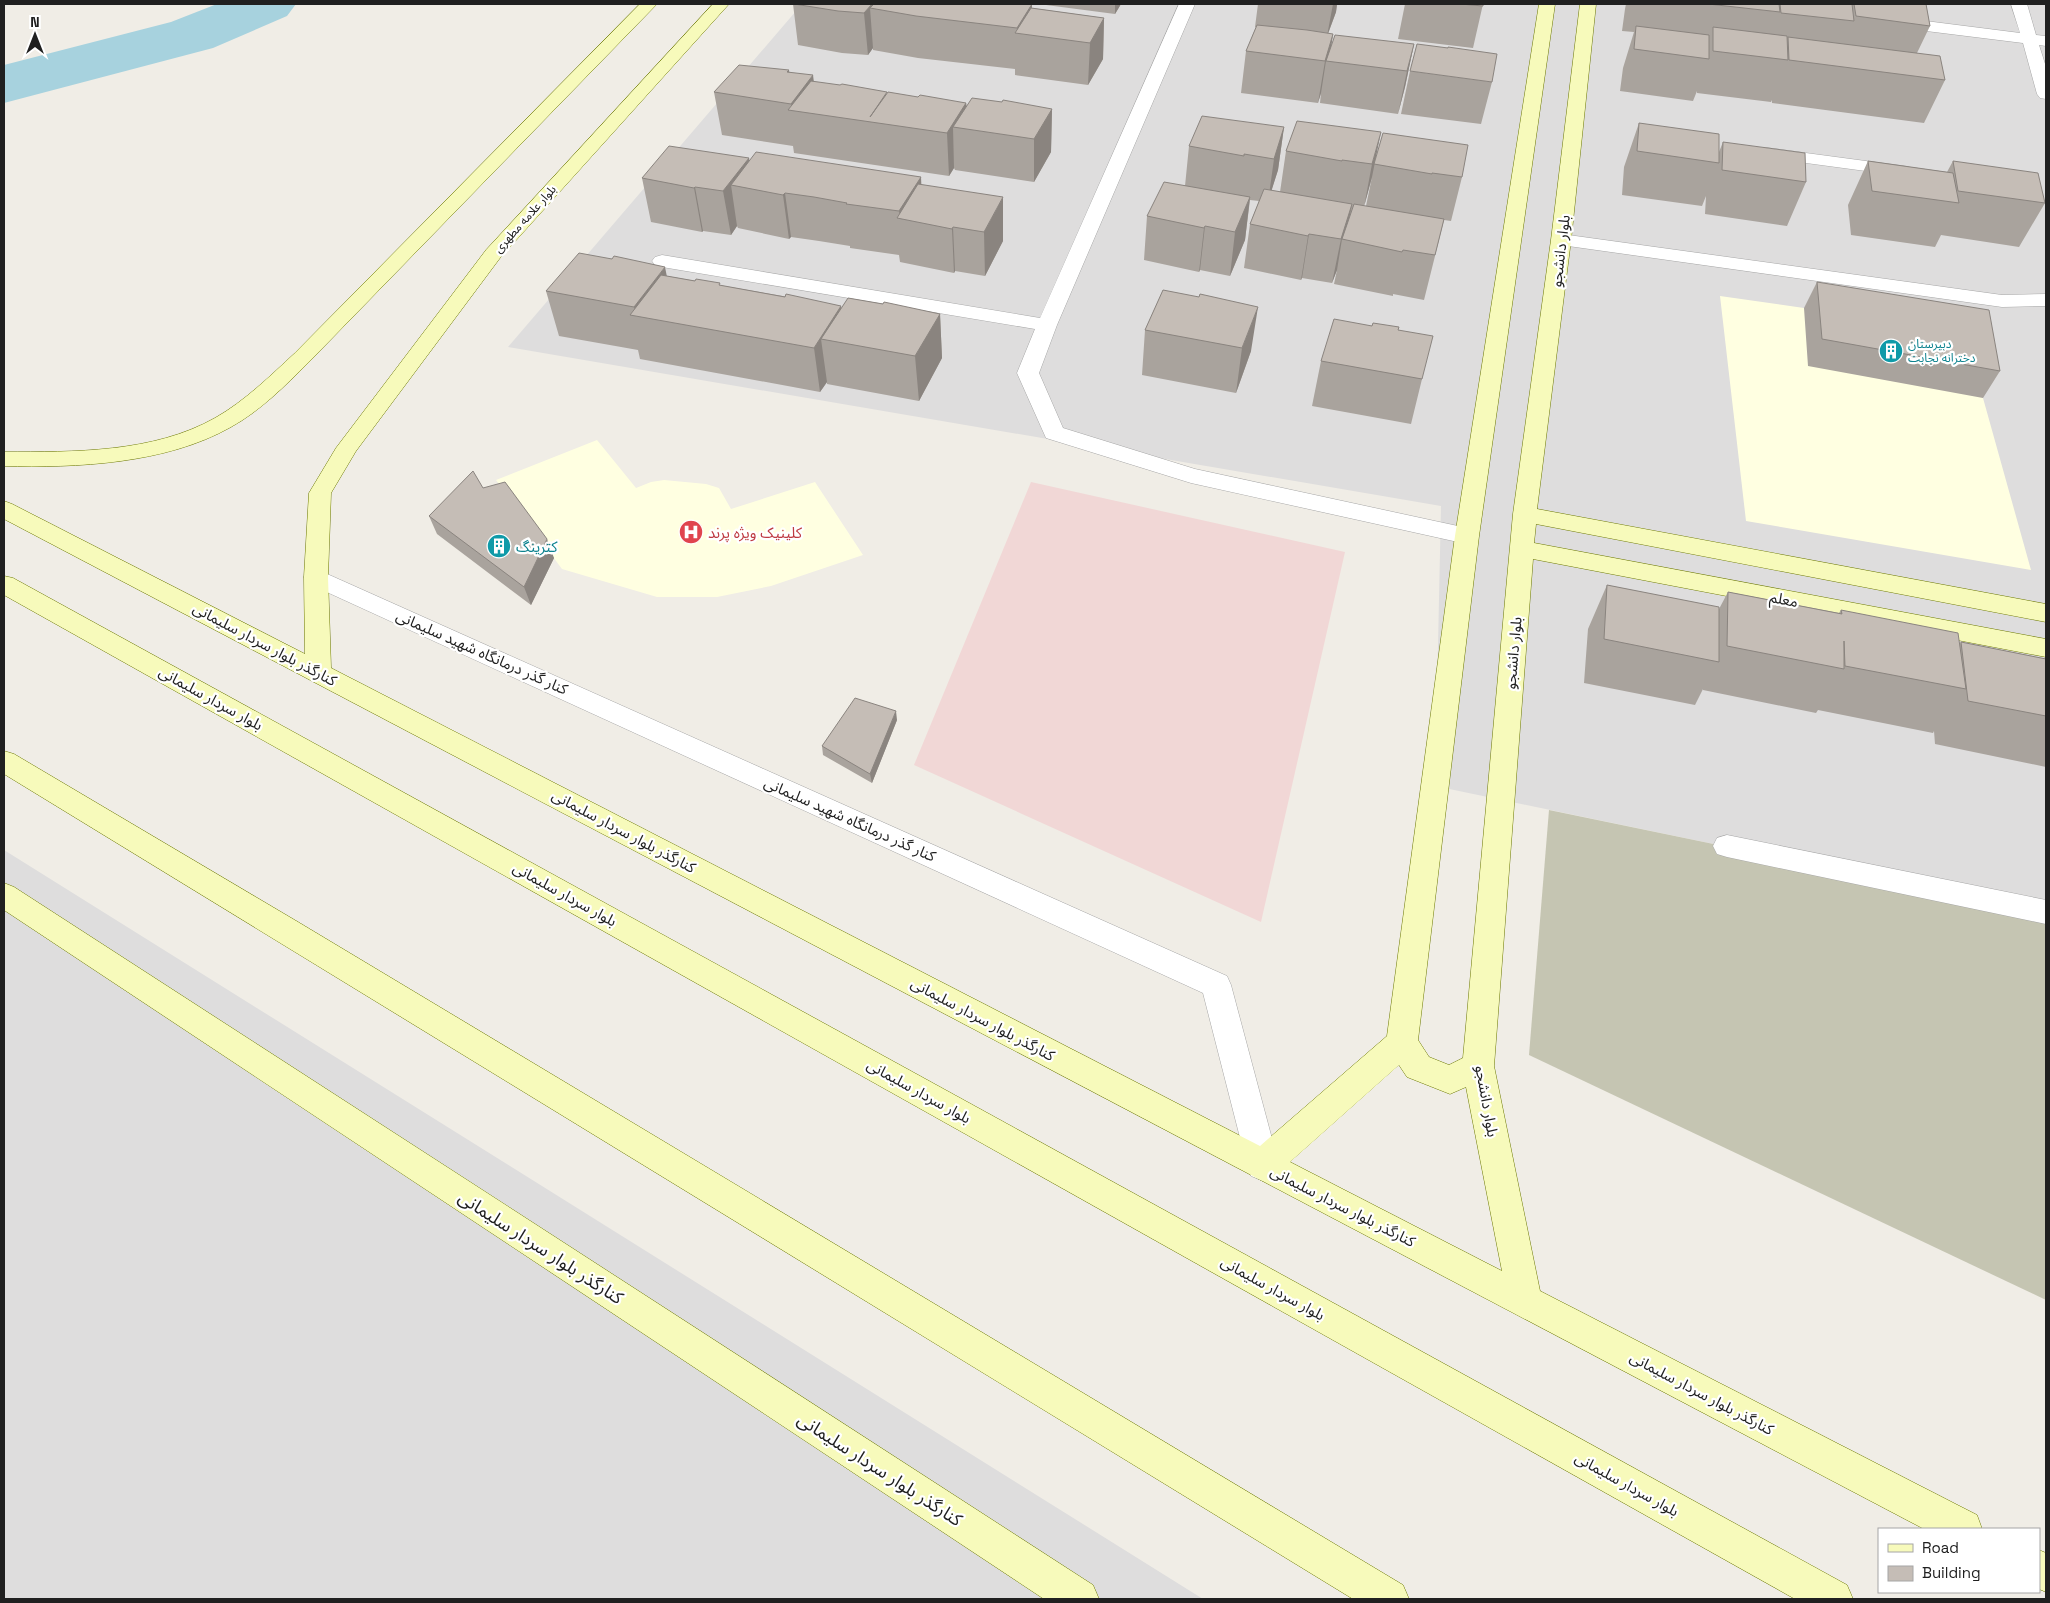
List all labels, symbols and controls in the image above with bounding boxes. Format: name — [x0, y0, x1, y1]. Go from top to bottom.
north arrow — [10, 10, 60, 60]
text: N — [30, 13, 40, 31]
street label: بلوار علامه مطهری — [490, 182, 560, 256]
street label: بلوار دانشجو — [1546, 214, 1574, 288]
place label: دبیرستان دخترانه نجابت — [1908, 336, 1976, 366]
building icon: دبیرستان دخترانه نجابت — [1878, 338, 1904, 364]
hospital icon: کلینیک ویژه پرند — [678, 519, 704, 545]
place label: کلینیک ویژه پرند — [708, 523, 803, 543]
building icon: کترینگ — [486, 533, 512, 559]
place label: کترینگ — [516, 537, 558, 556]
street label: معلم — [1768, 587, 1800, 613]
street label: کنارگذر بلوار سردار سلیمانی — [190, 598, 341, 690]
street label: کنار گذر درمانگاه شهید سلیمانی — [393, 606, 571, 699]
street label: بلوار دانشجو — [1500, 616, 1526, 690]
street label: بلوار سردار سلیمانی — [156, 662, 266, 734]
street label: کنار گذر درمانگاه شهید سلیمانی — [761, 773, 939, 866]
street label: کنارگذر بلوار سردار سلیمانی — [549, 785, 700, 877]
street label: بلوار سردار سلیمانی — [510, 858, 620, 930]
street label: کنارگذر بلوار سردار سلیمانی — [908, 973, 1059, 1065]
street label: بلوار سردار سلیمانی — [864, 1055, 974, 1127]
street label: بلوار دانشجو — [1471, 1064, 1503, 1138]
street label: کنارگذر بلوار سردار سلیمانی — [1267, 1161, 1419, 1251]
street label: کنارگذر بلوار سردار سلیمانی — [454, 1185, 628, 1309]
street label: بلوار سردار سلیمانی — [1218, 1252, 1328, 1324]
street label: کنارگذر بلوار سردار سلیمانی — [1627, 1347, 1778, 1439]
street label: کنارگذر بلوار سردار سلیمانی — [793, 1407, 967, 1531]
street label: بلوار سردار سلیمانی — [1572, 1448, 1682, 1520]
legend — [1878, 1528, 2040, 1593]
text: Road — [1922, 1538, 1959, 1557]
text: Building — [1922, 1563, 1981, 1582]

